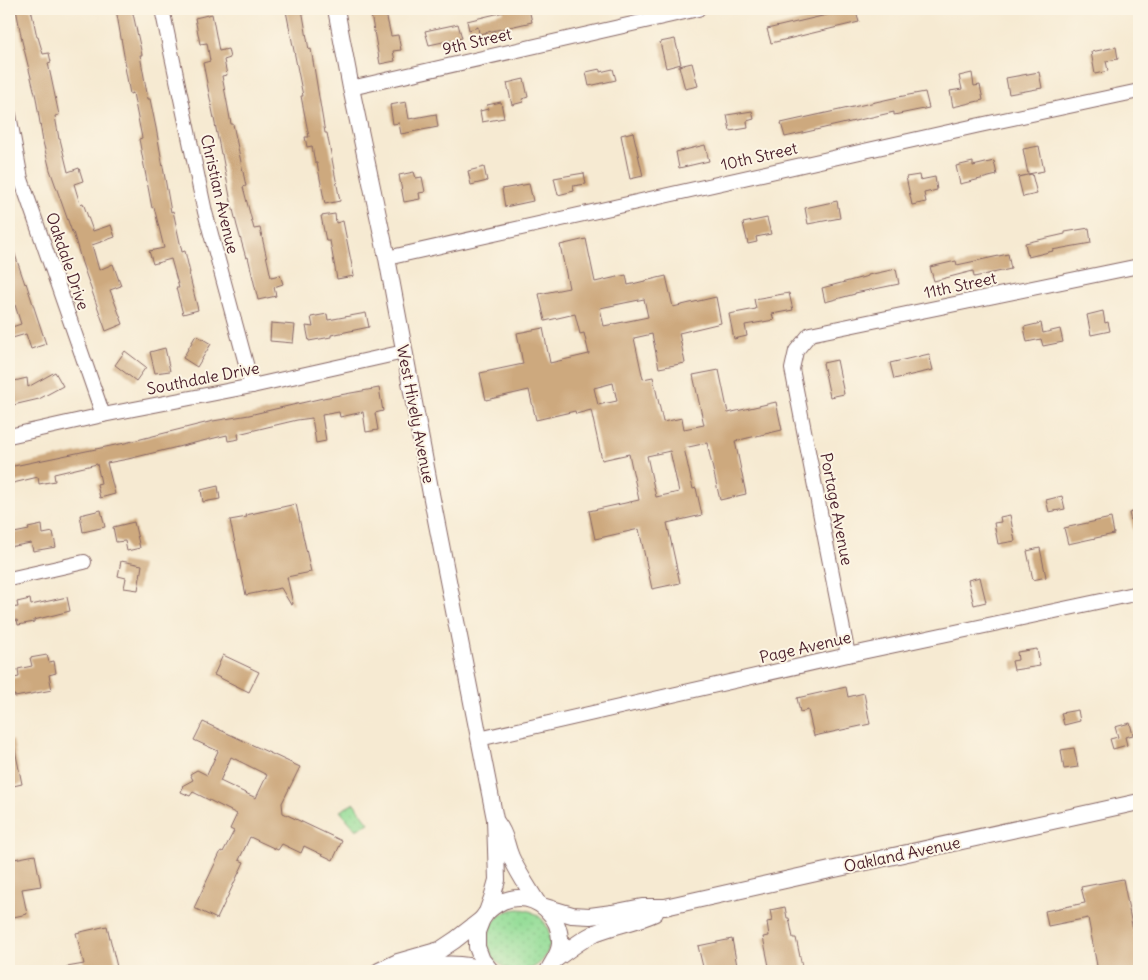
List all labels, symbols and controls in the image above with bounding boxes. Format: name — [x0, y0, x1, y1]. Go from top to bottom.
street label: 9th Street — [440, 23, 514, 59]
street label: Christian Avenue — [197, 132, 243, 256]
street label: 10th Street — [719, 137, 800, 175]
street label: Oakdale Drive — [42, 210, 94, 312]
street label: 11th Street — [922, 267, 999, 302]
street label: West Hively Avenue — [393, 343, 439, 485]
street label: Southdale Drive — [145, 357, 261, 399]
street label: Portage Avenue — [816, 451, 858, 567]
street label: Page Avenue — [757, 627, 853, 667]
street label: Oakland Avenue — [842, 832, 962, 876]

